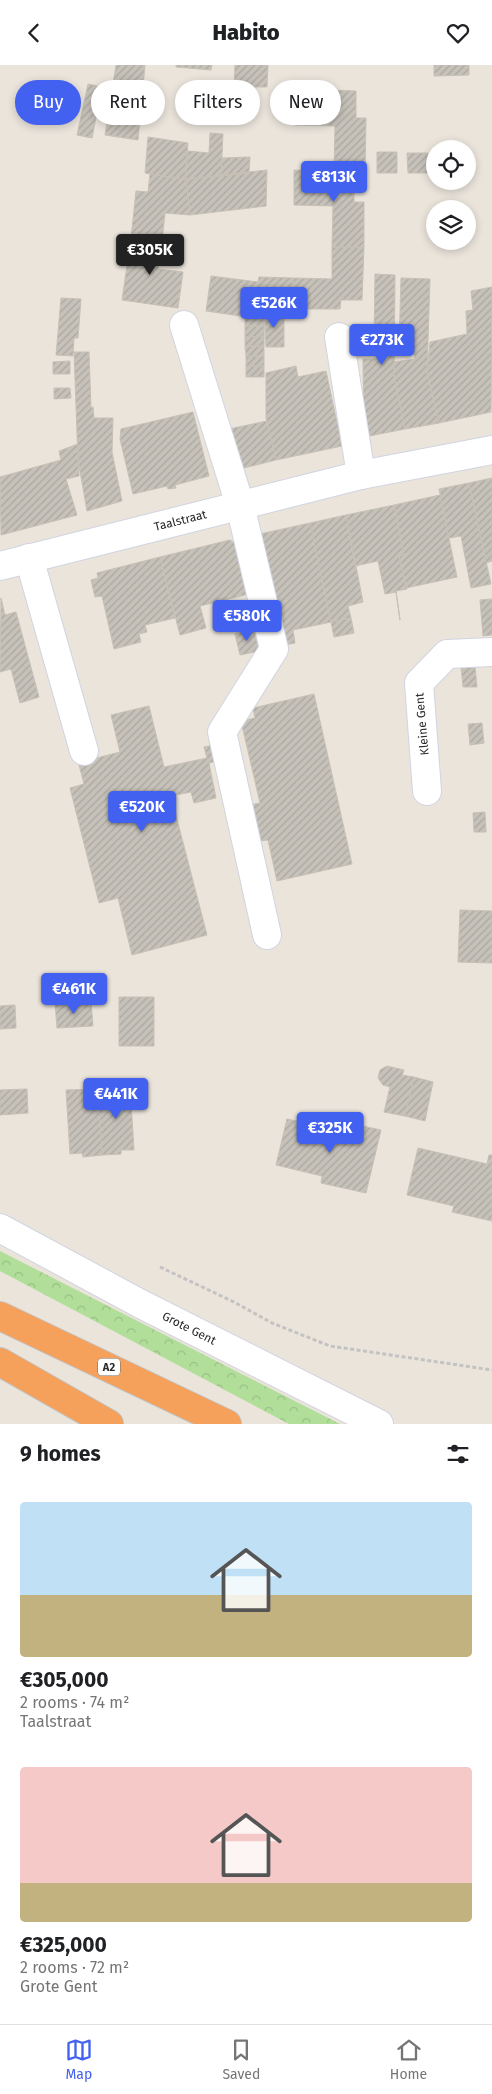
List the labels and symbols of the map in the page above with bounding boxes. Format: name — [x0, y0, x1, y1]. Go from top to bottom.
pin: €813K — [299, 161, 369, 203]
pin: €305K — [115, 233, 185, 276]
pin: €526K — [239, 287, 309, 329]
pin: €273K — [347, 323, 417, 366]
street label: Taalstraat — [153, 507, 209, 534]
pin: €580K — [212, 599, 282, 642]
street label: Kleine Gent — [412, 692, 432, 756]
pin: €520K — [107, 791, 177, 833]
pin: €461K — [39, 973, 109, 1015]
pin: €441K — [81, 1077, 151, 1120]
pin: €325K — [295, 1111, 365, 1154]
street label: Grote Gent — [160, 1309, 219, 1348]
road number: A2 — [98, 1359, 120, 1375]

